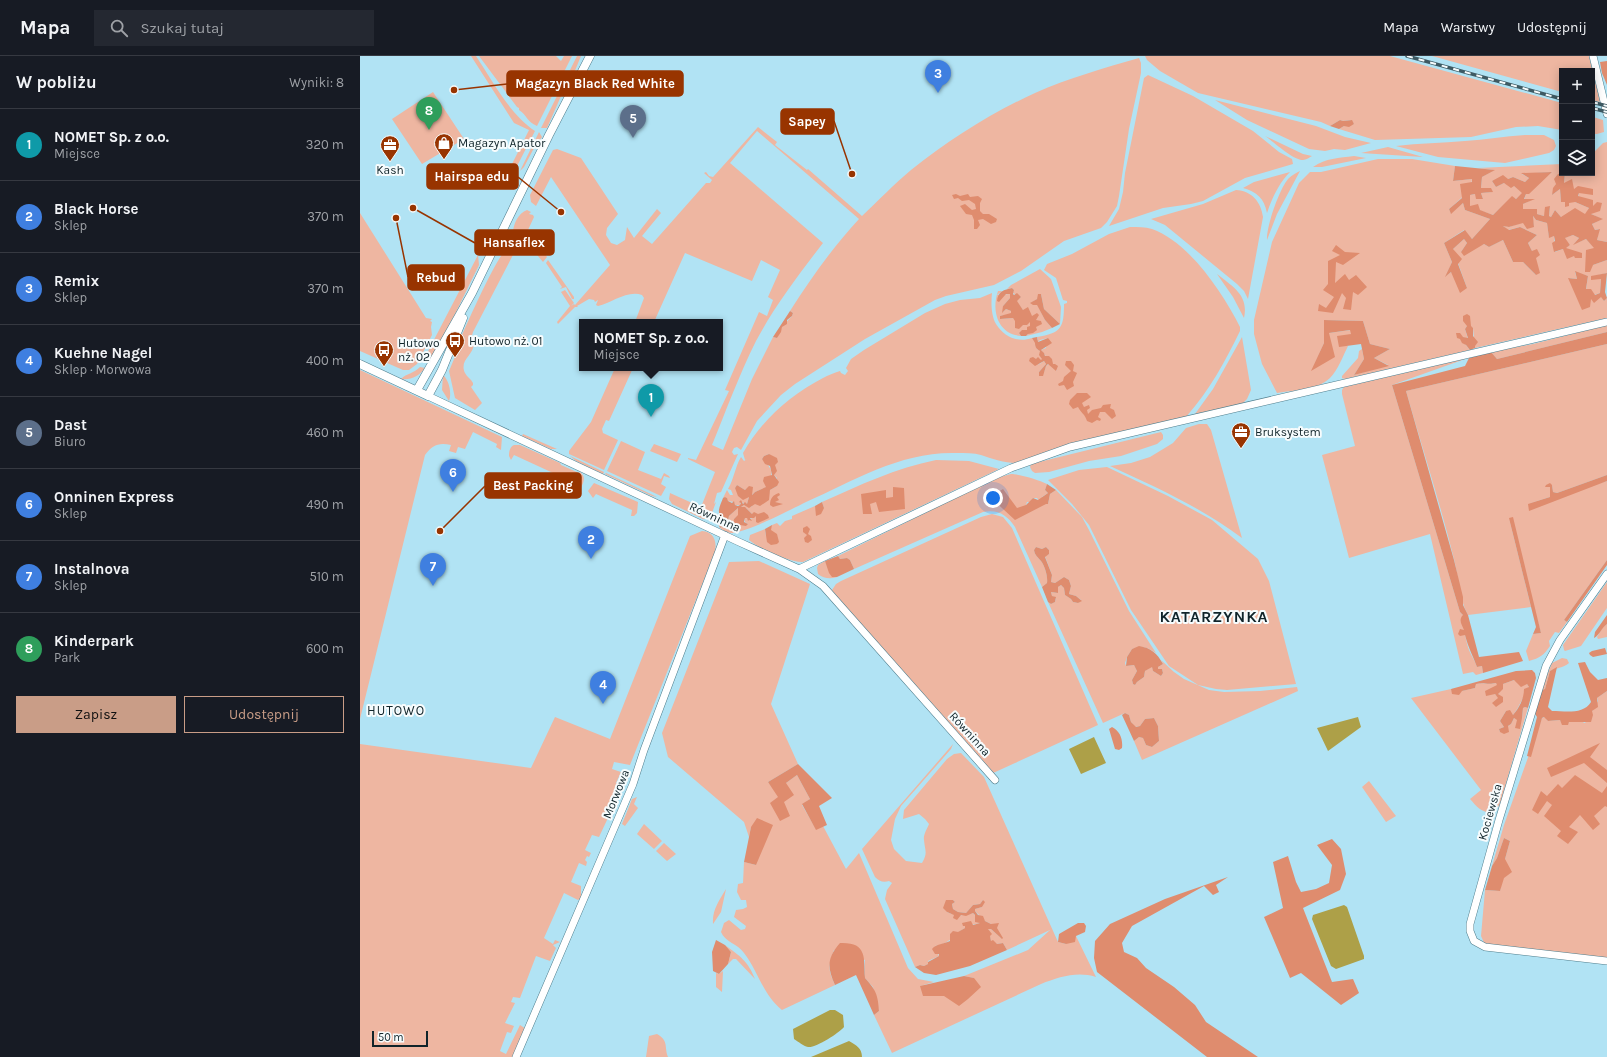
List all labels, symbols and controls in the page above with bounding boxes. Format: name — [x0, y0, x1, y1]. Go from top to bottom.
search box — [94, 10, 374, 46]
text: Mapa — [20, 17, 70, 39]
icon: search — [108, 17, 130, 39]
text: Szukaj tutaj — [140, 19, 224, 37]
text: Mapa — [1383, 19, 1419, 36]
text: Warstwy — [1441, 19, 1495, 36]
text: Udostępnij — [1517, 19, 1587, 36]
pin: 3 — [925, 60, 951, 93]
map controls — [1559, 68, 1595, 176]
button: + — [1559, 68, 1595, 104]
callout: Magazyn Black Red White — [507, 71, 683, 96]
text: W pobliżu — [16, 72, 97, 92]
text: Wyniki: 8 — [289, 75, 344, 90]
text: Magazyn Black Red White — [515, 76, 675, 91]
pin: 8 — [416, 97, 442, 130]
button: − — [1559, 104, 1595, 140]
pin: 5 — [620, 105, 646, 138]
callout: Sapey — [781, 109, 834, 134]
text: Sapey — [788, 114, 826, 129]
text: NOMET Sp. z o.o. — [54, 128, 169, 146]
shop icon: Magazyn Apator — [433, 132, 455, 160]
office icon: Kash — [379, 134, 401, 162]
place label: Magazyn Apator — [458, 136, 546, 150]
text: 1 — [27, 137, 31, 152]
text: 320 m — [306, 137, 344, 152]
button: layers — [1559, 140, 1595, 176]
text: Miejsce — [54, 146, 100, 161]
place label: Kash — [376, 163, 404, 177]
callout: Hairspa edu — [427, 164, 518, 189]
text: Hairspa edu — [435, 169, 509, 184]
text: Black Horse — [54, 200, 139, 218]
text: 2 — [25, 209, 33, 224]
text: 370 m — [307, 209, 344, 224]
text: Sklep — [54, 218, 87, 233]
callout: Hansaflex — [475, 230, 554, 255]
text: Hansaflex — [483, 235, 545, 250]
callout: Rebud — [408, 265, 464, 290]
text: Rebud — [416, 270, 456, 285]
text: Remix — [54, 272, 99, 290]
text: 3 — [25, 281, 33, 296]
text: 370 m — [307, 281, 344, 296]
text: Sklep — [54, 290, 87, 305]
popup — [579, 319, 723, 371]
text: NOMET Sp. z o.o. — [593, 329, 709, 347]
bus stop icon: Hutowo nż. 01 — [444, 330, 466, 358]
place label: Hutowo nż. 01 — [469, 334, 542, 348]
place label: Hutowo nż. 02 — [398, 336, 440, 364]
bus stop icon: Hutowo nż. 02 — [373, 339, 395, 367]
text: Kuehne Nagel — [54, 344, 152, 362]
text: Miejsce — [593, 347, 639, 362]
text: 4 — [25, 353, 33, 368]
text: 400 m — [306, 353, 344, 368]
text: Sklep · Morwowa — [54, 362, 152, 377]
pin: 1 — [638, 384, 664, 417]
text: Dast — [54, 416, 87, 434]
office icon: Bruksystem — [1230, 421, 1252, 449]
text: 5 — [25, 425, 33, 440]
text: 460 m — [306, 425, 344, 440]
place label: Bruksystem — [1255, 425, 1321, 439]
text: Biuro — [54, 434, 86, 449]
pin: 6 — [440, 459, 466, 492]
callout: Best Packing — [485, 473, 581, 498]
text: Best Packing — [493, 478, 574, 493]
text: Onninen Express — [54, 488, 174, 506]
your location — [983, 488, 1003, 508]
text: 6 — [25, 497, 33, 512]
text: 490 m — [306, 497, 344, 512]
street label: Równinna — [687, 499, 743, 535]
text: Sklep — [54, 506, 87, 521]
pin: 2 — [578, 526, 604, 559]
pin: 7 — [420, 553, 446, 586]
text: Instalnova — [54, 560, 129, 578]
text: 7 — [26, 569, 32, 584]
text: 510 m — [309, 569, 344, 584]
text: Sklep — [54, 578, 87, 593]
district label: KATARZYNKA — [1159, 607, 1269, 626]
text: Kinderpark — [54, 632, 134, 650]
text: 8 — [25, 641, 33, 656]
text: 600 m — [306, 641, 344, 656]
text: Park — [54, 650, 80, 665]
pin: 4 — [590, 671, 616, 704]
button: Zapisz — [16, 696, 176, 733]
button: Udostępnij — [184, 696, 344, 733]
district label: HUTOWO — [367, 703, 425, 718]
street label: Równinna — [947, 709, 993, 759]
street label: Morwowa — [600, 767, 632, 821]
street label: Kociewska — [1475, 782, 1505, 842]
scale bar — [372, 1029, 428, 1048]
text: 50 m — [378, 1031, 404, 1044]

